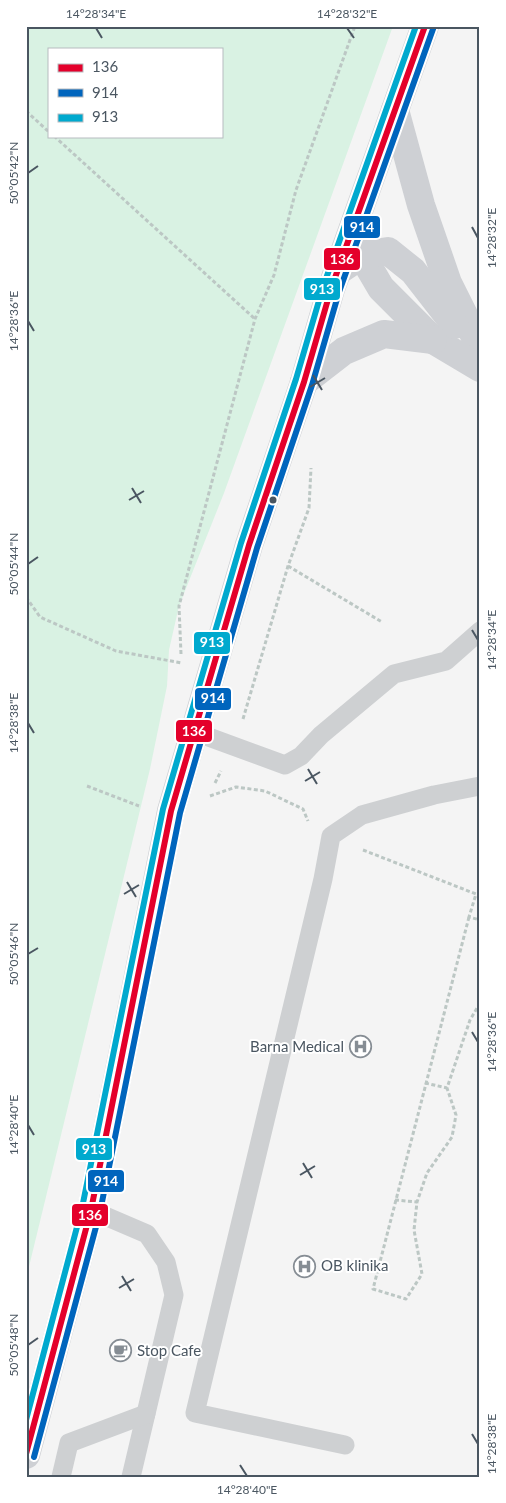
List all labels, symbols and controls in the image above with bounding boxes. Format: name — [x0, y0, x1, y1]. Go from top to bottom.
text: 14°28'34"E — [66, 6, 126, 21]
text: 14°28'32"E — [317, 6, 377, 21]
legend — [48, 48, 222, 138]
text: 136 — [92, 57, 118, 75]
text: 914 — [92, 83, 118, 101]
text: 913 — [92, 107, 118, 125]
text: 50°05'42"N — [6, 142, 21, 204]
text: 14°28'32"E — [484, 208, 499, 268]
line badge: 914 — [343, 215, 381, 239]
text: 914 — [350, 218, 374, 235]
line badge: 136 — [323, 247, 361, 271]
text: 136 — [330, 250, 354, 267]
line badge: 913 — [303, 277, 341, 301]
text: 913 — [310, 280, 334, 297]
text: 14°28'36"E — [6, 291, 21, 351]
unlabelled marker — [268, 495, 278, 505]
text: 50°05'44"N — [6, 533, 21, 595]
text: 14°28'34"E — [484, 610, 499, 670]
line badge: 913 — [193, 631, 231, 655]
text: 913 — [200, 633, 224, 650]
line badge: 914 — [194, 687, 232, 711]
text: 914 — [201, 689, 225, 706]
text: 14°28'38"E — [6, 693, 21, 753]
line badge: 136 — [175, 719, 213, 743]
text: 136 — [182, 722, 206, 739]
text: 50°05'46"N — [6, 923, 21, 985]
text: 14°28'36"E — [484, 1012, 499, 1072]
hospital icon: Barna Medical — [348, 1035, 372, 1059]
place label: Barna Medical — [250, 1037, 344, 1055]
text: 14°28'40"E — [6, 1095, 21, 1155]
line badge: 913 — [75, 1137, 113, 1161]
text: 913 — [82, 1140, 106, 1157]
line badge: 914 — [87, 1169, 125, 1193]
text: 914 — [94, 1172, 118, 1189]
line badge: 136 — [71, 1203, 109, 1227]
text: 136 — [78, 1206, 102, 1223]
hospital icon: OB klinika — [293, 1254, 317, 1278]
place label: OB klinika — [321, 1256, 388, 1274]
text: 50°05'48"N — [6, 1314, 21, 1376]
cafe icon: Stop Cafe — [109, 1339, 133, 1363]
place label: Stop Cafe — [137, 1341, 201, 1359]
text: 14°28'38"E — [484, 1414, 499, 1474]
text: 14°28'40"E — [217, 1482, 277, 1497]

